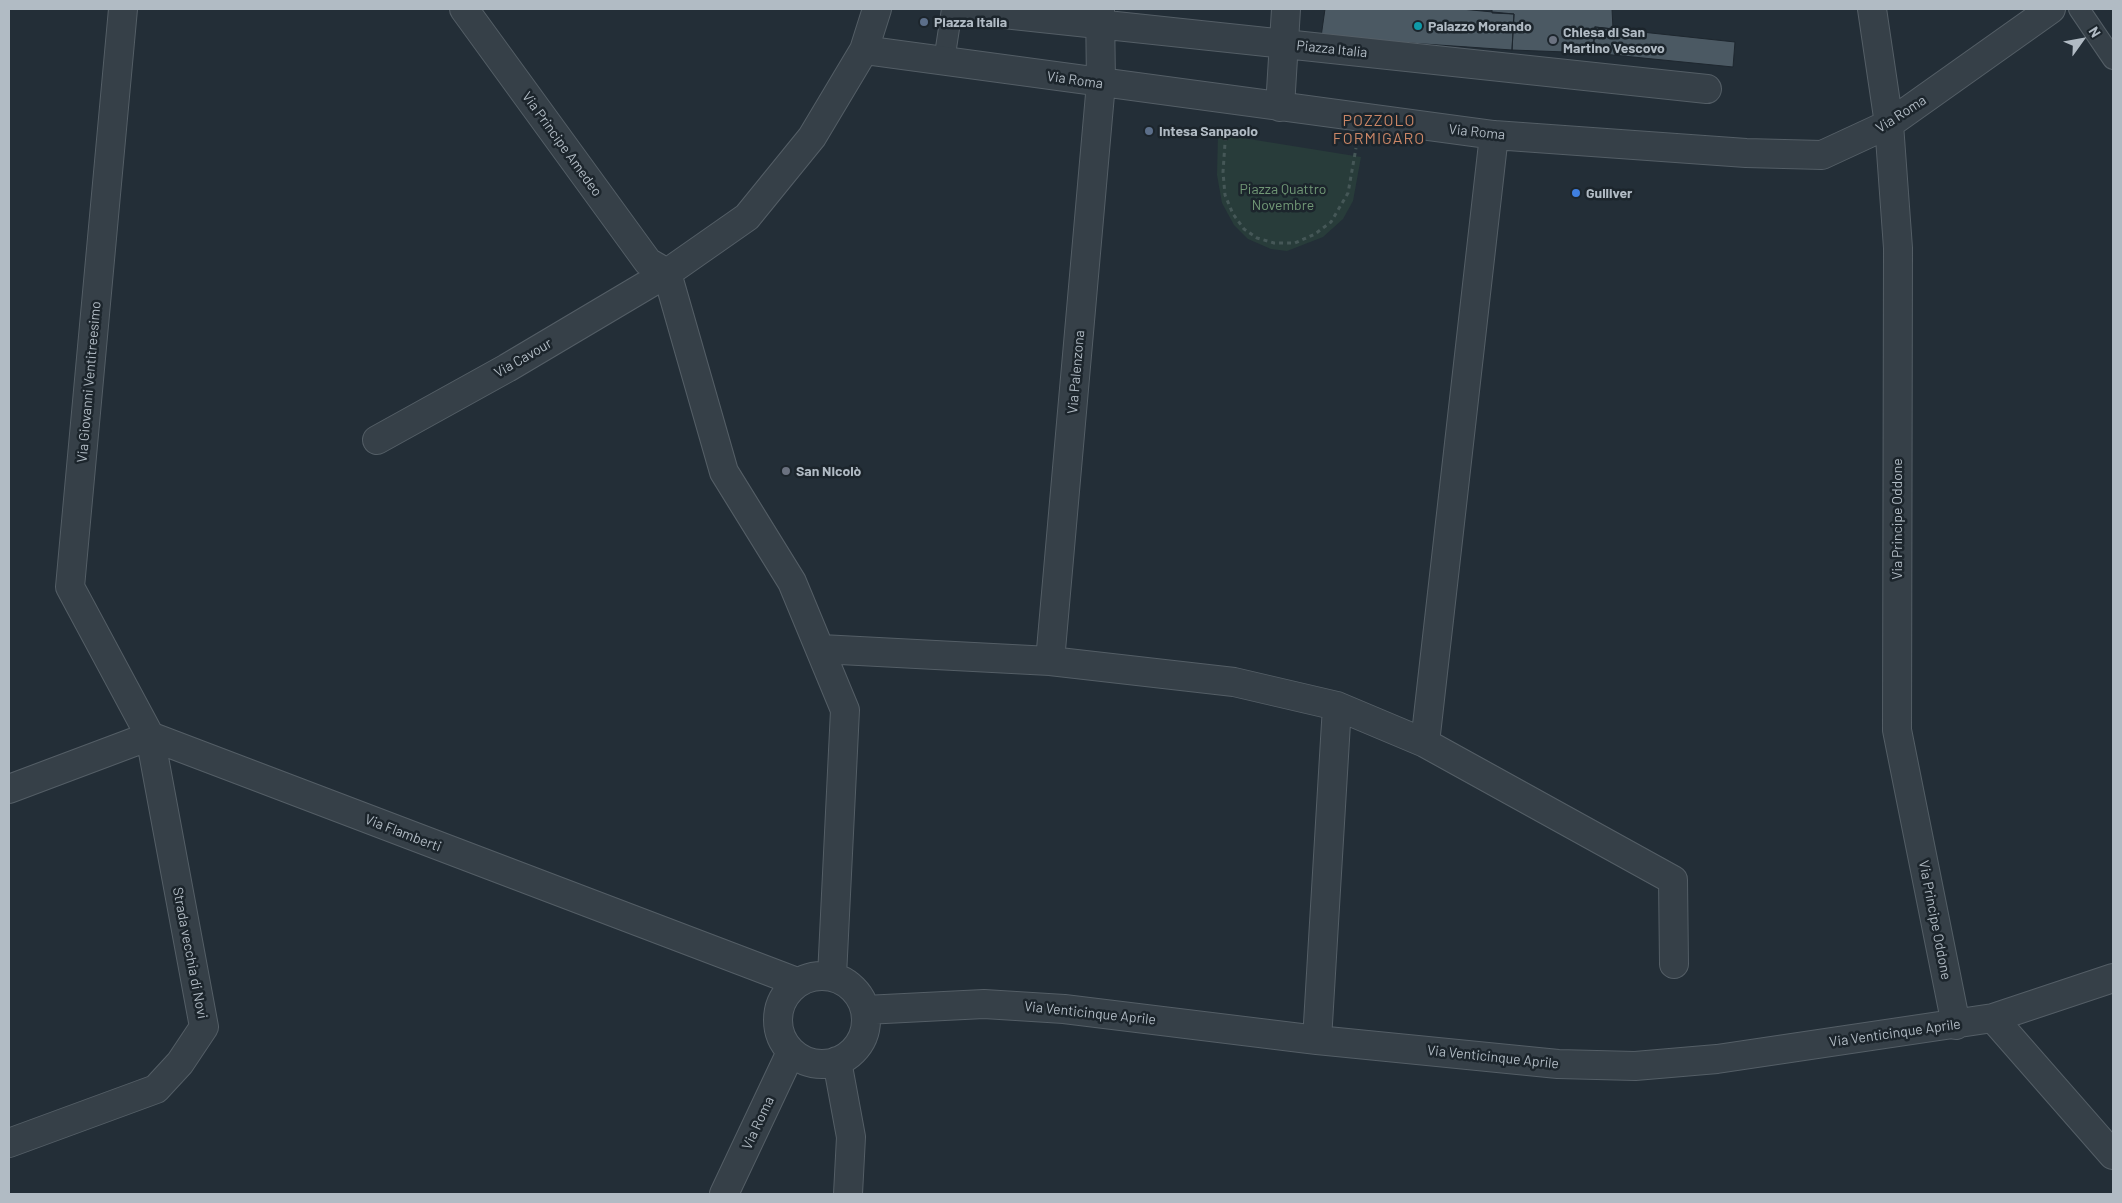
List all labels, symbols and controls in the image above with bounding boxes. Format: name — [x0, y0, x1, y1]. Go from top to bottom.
place label: Piazza Italia — [934, 14, 1007, 30]
north arrow — [2057, 15, 2107, 65]
marker: Piazza Italia — [918, 16, 930, 28]
place label: Palazzo Morando — [1428, 18, 1532, 34]
marker: Palazzo Morando — [1412, 20, 1424, 32]
text: N — [2085, 23, 2105, 40]
place label: Chiesa di San Martino Vescovo — [1563, 24, 1665, 56]
marker: Chiesa di San Martino Vescovo — [1547, 34, 1559, 46]
street label: Piazza Italia — [1296, 37, 1368, 61]
street label: Via Roma — [1046, 68, 1104, 92]
street label: Via Principe Amedeo — [518, 88, 606, 200]
street label: Via Roma — [1873, 92, 1929, 136]
district label: POZZOLO FORMIGARO — [1332, 111, 1426, 149]
street label: Via Roma — [1448, 121, 1506, 143]
place label: Intesa Sanpaolo — [1159, 123, 1258, 139]
marker: Intesa Sanpaolo — [1143, 125, 1155, 137]
park label: Piazza Quattro Novembre — [1240, 181, 1326, 213]
place label: Gulliver — [1586, 185, 1632, 201]
marker: Gulliver — [1570, 187, 1582, 199]
street label: Via Giovanni Ventitreesimo — [74, 301, 104, 463]
street label: Via Palenzona — [1064, 329, 1088, 415]
street label: Via Cavour — [491, 335, 555, 381]
street label: Via Principe Oddone — [1889, 458, 1905, 580]
place label: San Nicolò — [796, 463, 861, 479]
marker: San Nicolò — [780, 465, 792, 477]
street label: Via Flamberti — [362, 811, 444, 855]
street label: Via Principe Oddone — [1915, 859, 1955, 981]
street label: Strada vecchia di Novi — [169, 886, 211, 1020]
street label: Via Venticinque Aprile — [1023, 998, 1157, 1028]
street label: Via Venticinque Aprile — [1828, 1015, 1962, 1051]
street label: Via Venticinque Aprile — [1426, 1042, 1560, 1072]
street label: Via Roma — [738, 1094, 778, 1152]

